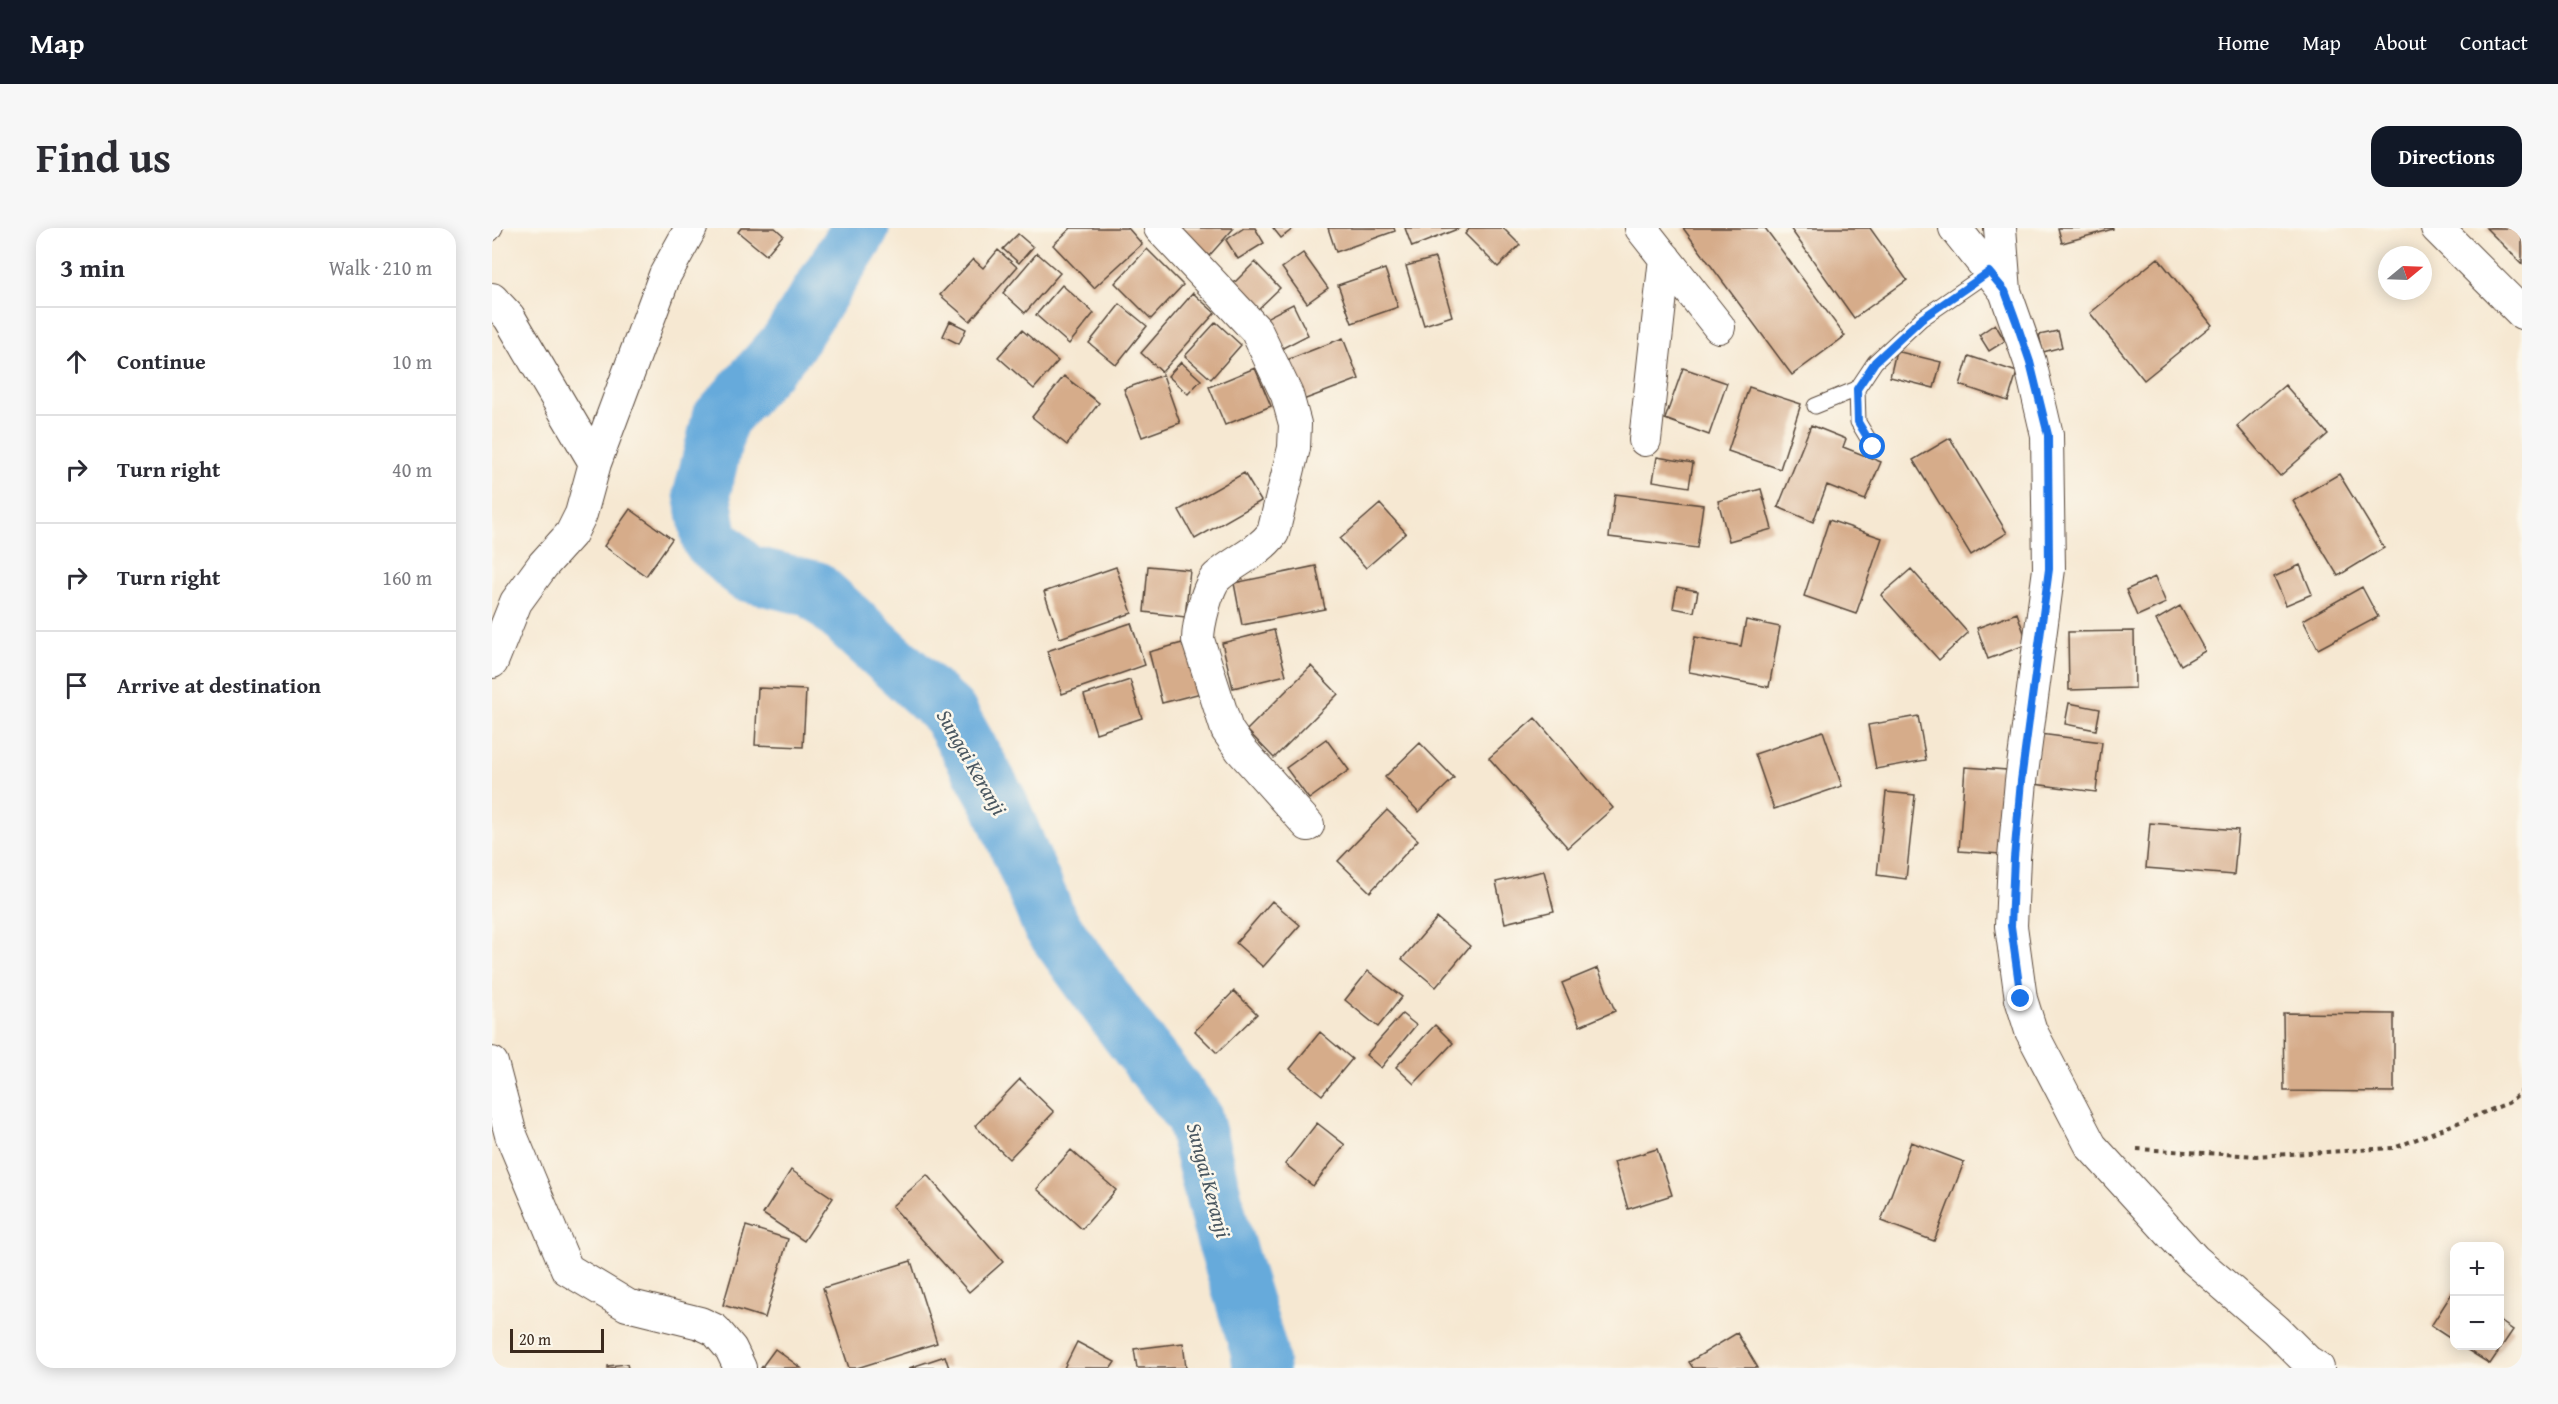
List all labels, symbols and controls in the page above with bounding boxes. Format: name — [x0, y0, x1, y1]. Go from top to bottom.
text: Map — [30, 22, 84, 63]
text: Home — [2218, 27, 2269, 58]
text: Map — [2302, 27, 2341, 58]
text: About — [2374, 27, 2427, 58]
text: Contact — [2460, 27, 2528, 58]
text: Find us — [36, 126, 171, 187]
button: Directions — [2371, 126, 2522, 187]
north arrow — [2378, 246, 2432, 300]
text: 3 min — [60, 248, 125, 287]
text: Walk · 210 m — [329, 253, 432, 282]
icon: ahead — [60, 345, 93, 378]
text: Continue — [117, 345, 206, 377]
text: 10 m — [392, 347, 432, 376]
route start — [1859, 433, 1885, 459]
icon: right — [60, 453, 93, 486]
text: Turn right — [117, 453, 220, 485]
text: 40 m — [392, 455, 432, 484]
icon: right — [60, 561, 93, 594]
text: Turn right — [117, 561, 220, 593]
text: 160 m — [382, 563, 432, 592]
icon: arrive — [60, 669, 93, 702]
text: Arrive at destination — [117, 669, 321, 701]
water label: Sungai Keranji — [929, 703, 1015, 821]
route end — [2007, 985, 2033, 1011]
water label: Sungai Keranji — [1179, 1119, 1239, 1242]
map controls — [2450, 1242, 2504, 1350]
button: + — [2450, 1242, 2504, 1296]
button: − — [2450, 1296, 2504, 1350]
scale bar — [510, 1326, 604, 1354]
text: 20 m — [519, 1327, 551, 1351]

